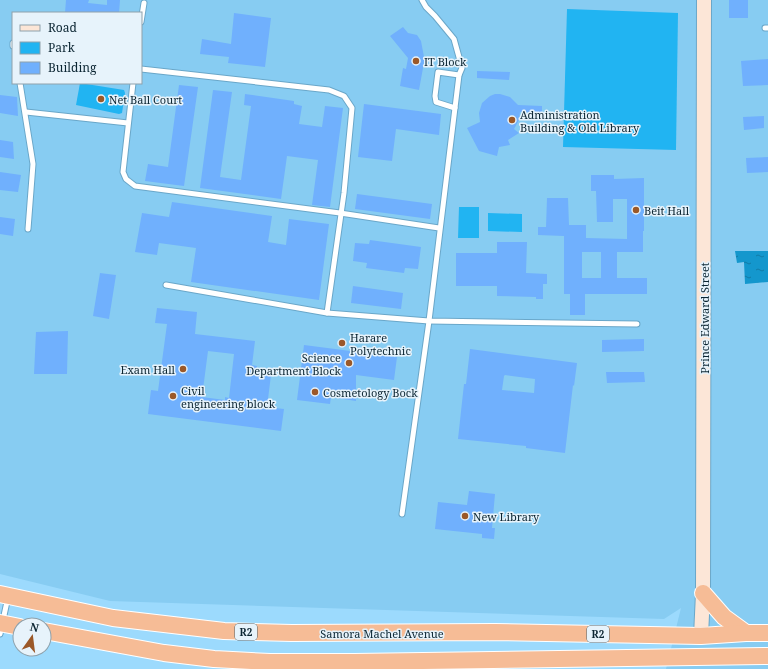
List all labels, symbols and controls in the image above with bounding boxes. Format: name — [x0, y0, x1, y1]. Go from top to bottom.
legend — [12, 12, 142, 84]
text: Road — [48, 19, 78, 36]
text: Park — [48, 39, 76, 56]
place label: IT Block — [424, 54, 467, 69]
marker: IT Block — [411, 56, 421, 66]
text: Building — [48, 59, 97, 76]
place label: Net Ball Court — [109, 92, 182, 107]
marker: Net Ball Court — [96, 94, 106, 104]
place label: Administration Building & Old Library — [520, 107, 640, 135]
marker: Administration Building & Old Library — [507, 115, 517, 125]
place label: Beit Hall — [644, 203, 690, 218]
marker: Beit Hall — [631, 205, 641, 215]
street label: Prince Edward Street — [697, 262, 712, 374]
place label: Harare Polytechnic — [350, 330, 411, 358]
marker: Harare Polytechnic — [337, 338, 347, 348]
place label: Science Department Block — [246, 350, 342, 378]
marker: Science Department Block — [344, 358, 354, 368]
place label: Exam Hall — [121, 362, 176, 377]
marker: Exam Hall — [178, 364, 188, 374]
place label: Civil engineering block — [181, 383, 276, 411]
place label: Cosmetology Bock — [323, 385, 418, 400]
marker: Cosmetology Bock — [310, 387, 320, 397]
marker: Civil engineering block — [168, 391, 178, 401]
place label: New Library — [473, 509, 540, 524]
marker: New Library — [460, 511, 470, 521]
north arrow — [12, 617, 52, 657]
text: N — [29, 618, 41, 635]
road number: R2 — [235, 624, 257, 640]
street label: Samora Machel Avenue — [320, 626, 444, 641]
road number: R2 — [587, 626, 609, 642]

